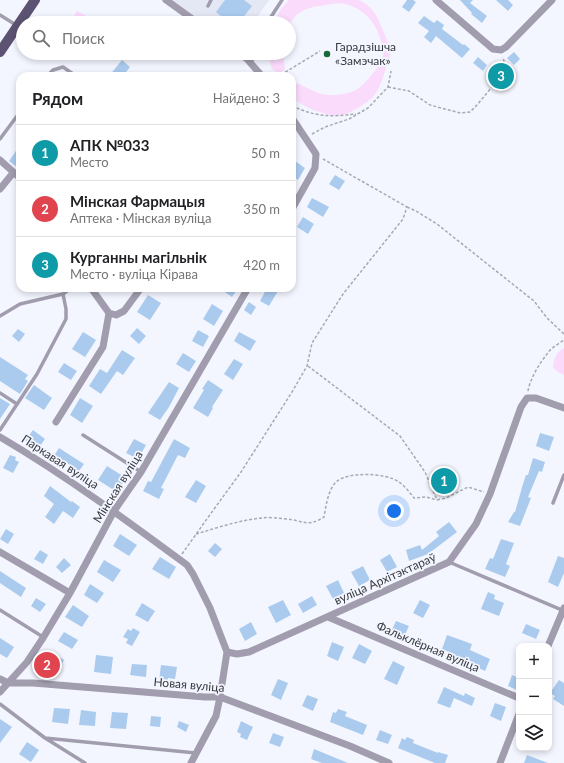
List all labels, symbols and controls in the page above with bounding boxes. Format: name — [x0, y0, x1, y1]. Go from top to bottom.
search box — [16, 16, 296, 60]
icon: search — [30, 27, 52, 49]
text: Поиск — [62, 29, 105, 47]
place label: Гарадзішча «Замэчак» — [335, 39, 396, 68]
marker: Гарадзішча «Замэчак» — [322, 49, 332, 59]
pin: 3 — [488, 61, 514, 91]
text: Рядом — [32, 88, 83, 109]
text: Найдено: 3 — [213, 90, 280, 106]
text: АПК №033 — [70, 136, 149, 154]
text: 1 — [41, 145, 49, 161]
text: 50 m — [251, 145, 280, 161]
text: Место — [70, 154, 109, 170]
text: Мінская Фармацыя — [70, 192, 205, 210]
text: 2 — [41, 201, 49, 217]
text: 350 m — [243, 201, 280, 217]
text: Аптека · Мінская вуліца — [70, 210, 211, 226]
text: Курганны магільнік — [70, 248, 207, 266]
text: 3 — [41, 257, 49, 273]
text: 420 m — [243, 257, 280, 273]
text: Место · вуліца Кірава — [70, 266, 198, 282]
street label: Паркавая вуліца — [19, 431, 102, 492]
street label: Мінская вуліца — [89, 448, 146, 526]
pin: 1 — [431, 466, 457, 496]
your location — [384, 501, 404, 521]
street label: вуліца Архітэктараў — [332, 549, 439, 608]
street label: Фальклёрная вуліца — [374, 618, 482, 675]
map controls — [516, 643, 552, 751]
button: + — [516, 643, 552, 679]
pin: 2 — [34, 650, 60, 680]
street label: Новая вуліца — [153, 674, 225, 695]
button: − — [516, 679, 552, 715]
button: layers — [516, 715, 552, 751]

